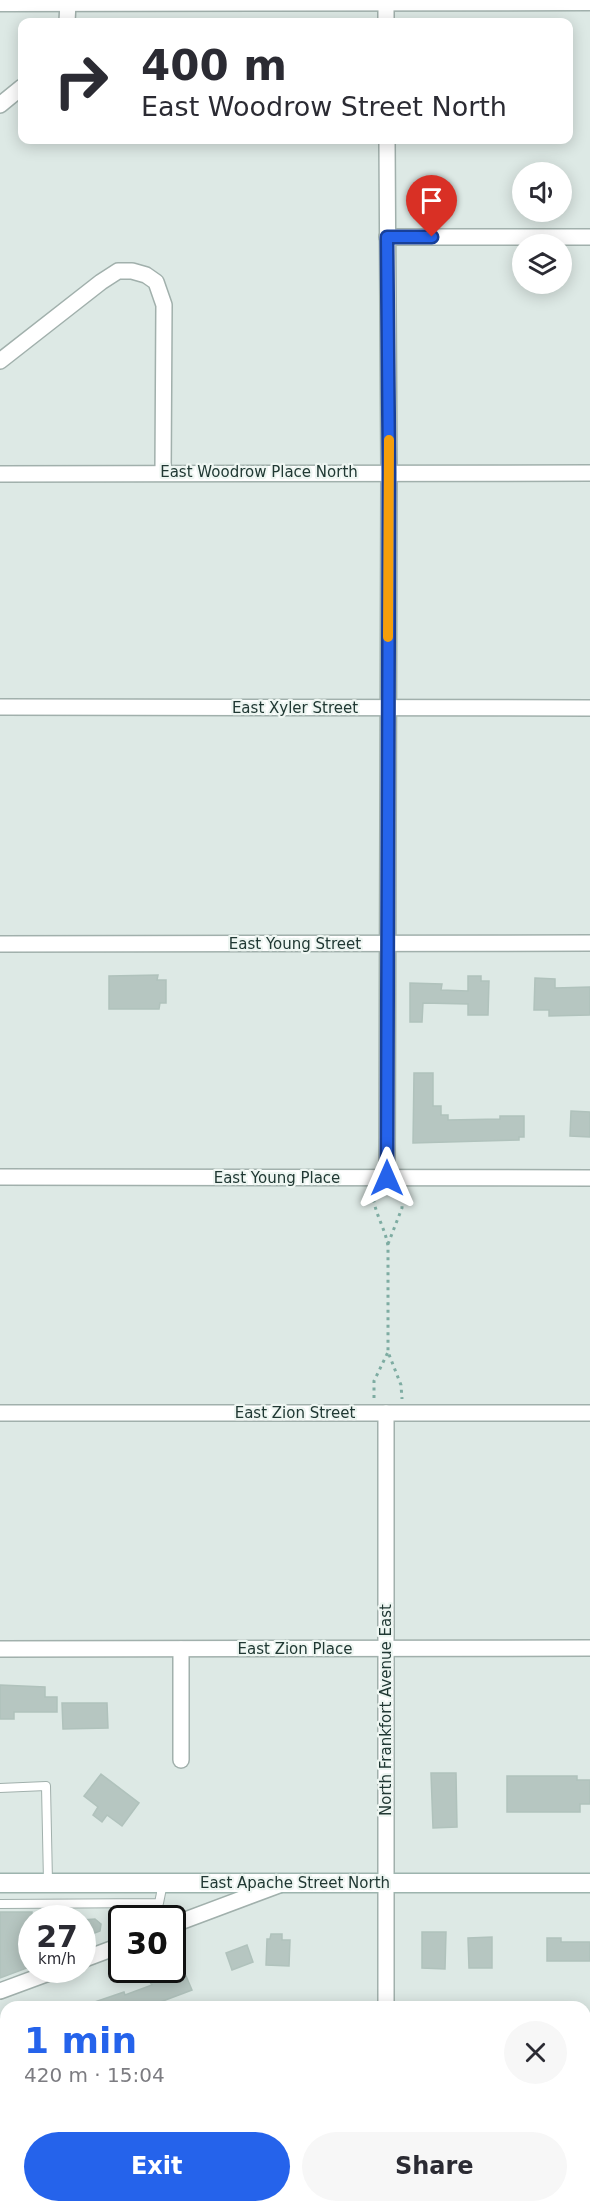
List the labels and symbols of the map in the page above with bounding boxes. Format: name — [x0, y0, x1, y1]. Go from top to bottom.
pin — [406, 175, 457, 237]
street label: East Woodrow Place North — [160, 463, 358, 481]
street label: East Xyler Street — [232, 699, 358, 717]
street label: East Young Street — [229, 935, 361, 953]
position arrow — [355, 1146, 419, 1210]
street label: East Young Place — [214, 1169, 340, 1187]
street label: East Zion Street — [235, 1404, 355, 1422]
street label: North Frankfort Avenue East — [377, 1604, 395, 1816]
street label: East Zion Place — [238, 1640, 352, 1658]
street label: East Apache Street North — [200, 1874, 390, 1892]
speed limit sign: 30 — [108, 1905, 186, 1983]

